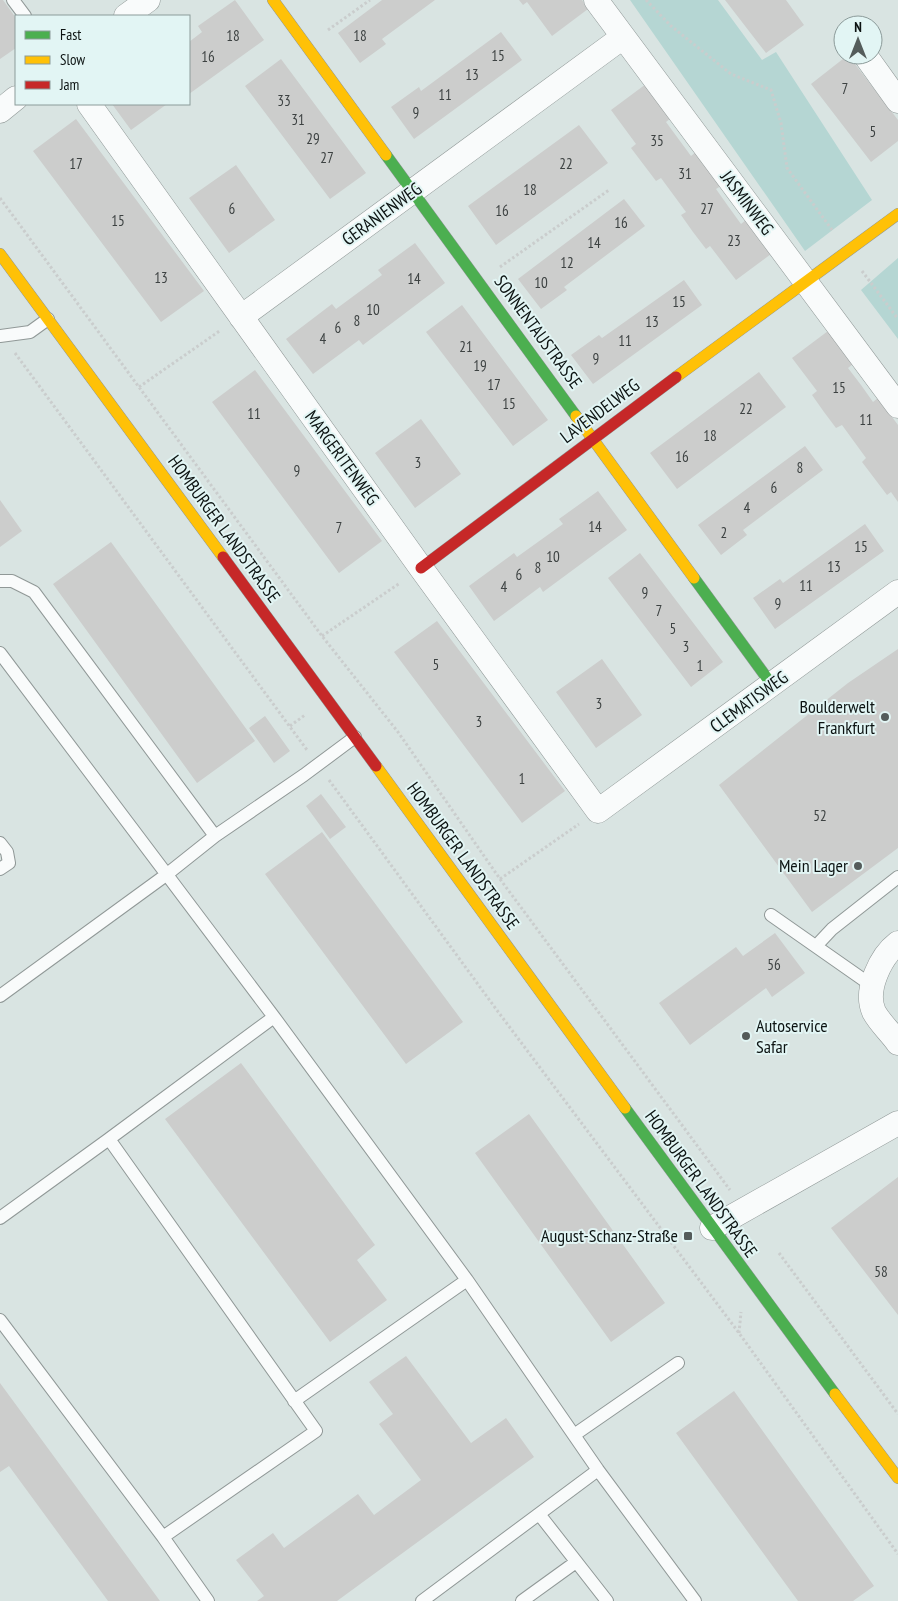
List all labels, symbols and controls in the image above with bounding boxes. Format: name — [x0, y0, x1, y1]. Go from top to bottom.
legend — [15, 15, 190, 105]
north arrow — [833, 15, 883, 65]
text: N — [854, 18, 862, 36]
text: Fast — [60, 25, 81, 44]
house number: 18 — [226, 26, 240, 45]
house number: 18 — [353, 26, 367, 45]
house number: 15 — [491, 46, 505, 65]
house number: 16 — [201, 47, 215, 66]
text: Slow — [60, 50, 85, 69]
house number: 13 — [465, 65, 479, 84]
text: Jam — [59, 75, 79, 94]
house number: 7 — [842, 79, 848, 98]
house number: 11 — [438, 85, 452, 104]
house number: 33 — [277, 91, 291, 110]
house number: 9 — [413, 103, 419, 122]
house number: 31 — [291, 110, 305, 129]
house number: 5 — [870, 122, 876, 141]
house number: 29 — [306, 129, 320, 148]
house number: 35 — [650, 131, 664, 150]
house number: 27 — [320, 148, 334, 167]
house number: 17 — [69, 154, 83, 173]
house number: 22 — [559, 154, 573, 173]
house number: 31 — [678, 164, 692, 183]
street label: JASMINWEG — [715, 165, 779, 240]
street label: GERANIENWEG — [337, 177, 426, 250]
house number: 18 — [523, 180, 537, 199]
house number: 6 — [229, 199, 236, 218]
house number: 27 — [700, 199, 714, 218]
house number: 16 — [495, 201, 509, 220]
house number: 15 — [111, 211, 125, 230]
house number: 16 — [614, 213, 628, 232]
house number: 23 — [727, 231, 741, 250]
house number: 14 — [587, 233, 601, 252]
house number: 12 — [560, 253, 574, 272]
house number: 13 — [154, 268, 168, 287]
house number: 14 — [407, 269, 421, 288]
street label: SONNENTAUSTRASSE — [489, 270, 587, 393]
house number: 10 — [534, 273, 548, 292]
house number: 15 — [672, 292, 686, 311]
house number: 10 — [366, 300, 380, 319]
house number: 8 — [354, 311, 360, 330]
house number: 13 — [645, 312, 659, 331]
house number: 6 — [335, 318, 342, 337]
house number: 4 — [320, 329, 327, 348]
house number: 11 — [618, 331, 632, 350]
house number: 21 — [459, 337, 473, 356]
house number: 9 — [593, 349, 599, 368]
house number: 19 — [473, 356, 487, 375]
street label: LAVENDELWEG — [555, 373, 644, 448]
house number: 17 — [487, 375, 501, 394]
house number: 15 — [832, 378, 846, 397]
house number: 15 — [502, 394, 516, 413]
house number: 22 — [739, 399, 753, 418]
house number: 11 — [247, 404, 261, 423]
street label: MARGERITENWEG — [300, 406, 385, 510]
house number: 11 — [859, 410, 873, 429]
house number: 18 — [703, 426, 717, 445]
house number: 16 — [675, 447, 689, 466]
street label: HOMBURGER LANDSTRASSE — [163, 450, 286, 607]
house number: 3 — [415, 453, 421, 472]
house number: 8 — [797, 458, 803, 477]
house number: 9 — [294, 461, 300, 480]
house number: 6 — [771, 478, 778, 497]
house number: 4 — [744, 498, 751, 517]
house number: 14 — [588, 517, 602, 536]
house number: 7 — [336, 518, 342, 537]
house number: 2 — [721, 523, 727, 542]
house number: 15 — [854, 537, 868, 556]
house number: 10 — [546, 547, 560, 566]
house number: 13 — [827, 557, 841, 576]
house number: 8 — [535, 558, 541, 577]
house number: 6 — [516, 565, 523, 584]
house number: 11 — [799, 576, 813, 595]
house number: 4 — [501, 577, 508, 596]
house number: 9 — [642, 583, 648, 602]
house number: 9 — [775, 594, 781, 613]
house number: 7 — [656, 601, 662, 620]
house number: 5 — [670, 619, 676, 638]
house number: 3 — [683, 637, 689, 656]
house number: 5 — [433, 655, 439, 674]
house number: 1 — [697, 656, 703, 675]
street label: CLEMATISWEG — [705, 665, 792, 738]
house number: 3 — [596, 694, 602, 713]
place label: Boulderwelt Frankfurt — [800, 695, 875, 739]
marker: Boulderwelt Frankfurt — [879, 711, 891, 723]
house number: 3 — [476, 712, 482, 731]
house number: 1 — [519, 769, 525, 788]
street label: HOMBURGER LANDSTRASSE — [402, 777, 525, 934]
house number: 52 — [813, 806, 827, 825]
place label: Mein Lager — [779, 854, 848, 877]
marker: Mein Lager — [852, 860, 864, 872]
house number: 56 — [767, 955, 781, 974]
place label: Autoservice Safar — [756, 1014, 828, 1058]
marker: Autoservice Safar — [740, 1030, 752, 1042]
street label: HOMBURGER LANDSTRASSE — [640, 1105, 763, 1262]
place label: August-Schanz-Straße — [541, 1224, 678, 1247]
marker: August-Schanz-Straße — [682, 1230, 694, 1242]
house number: 58 — [874, 1262, 888, 1281]

